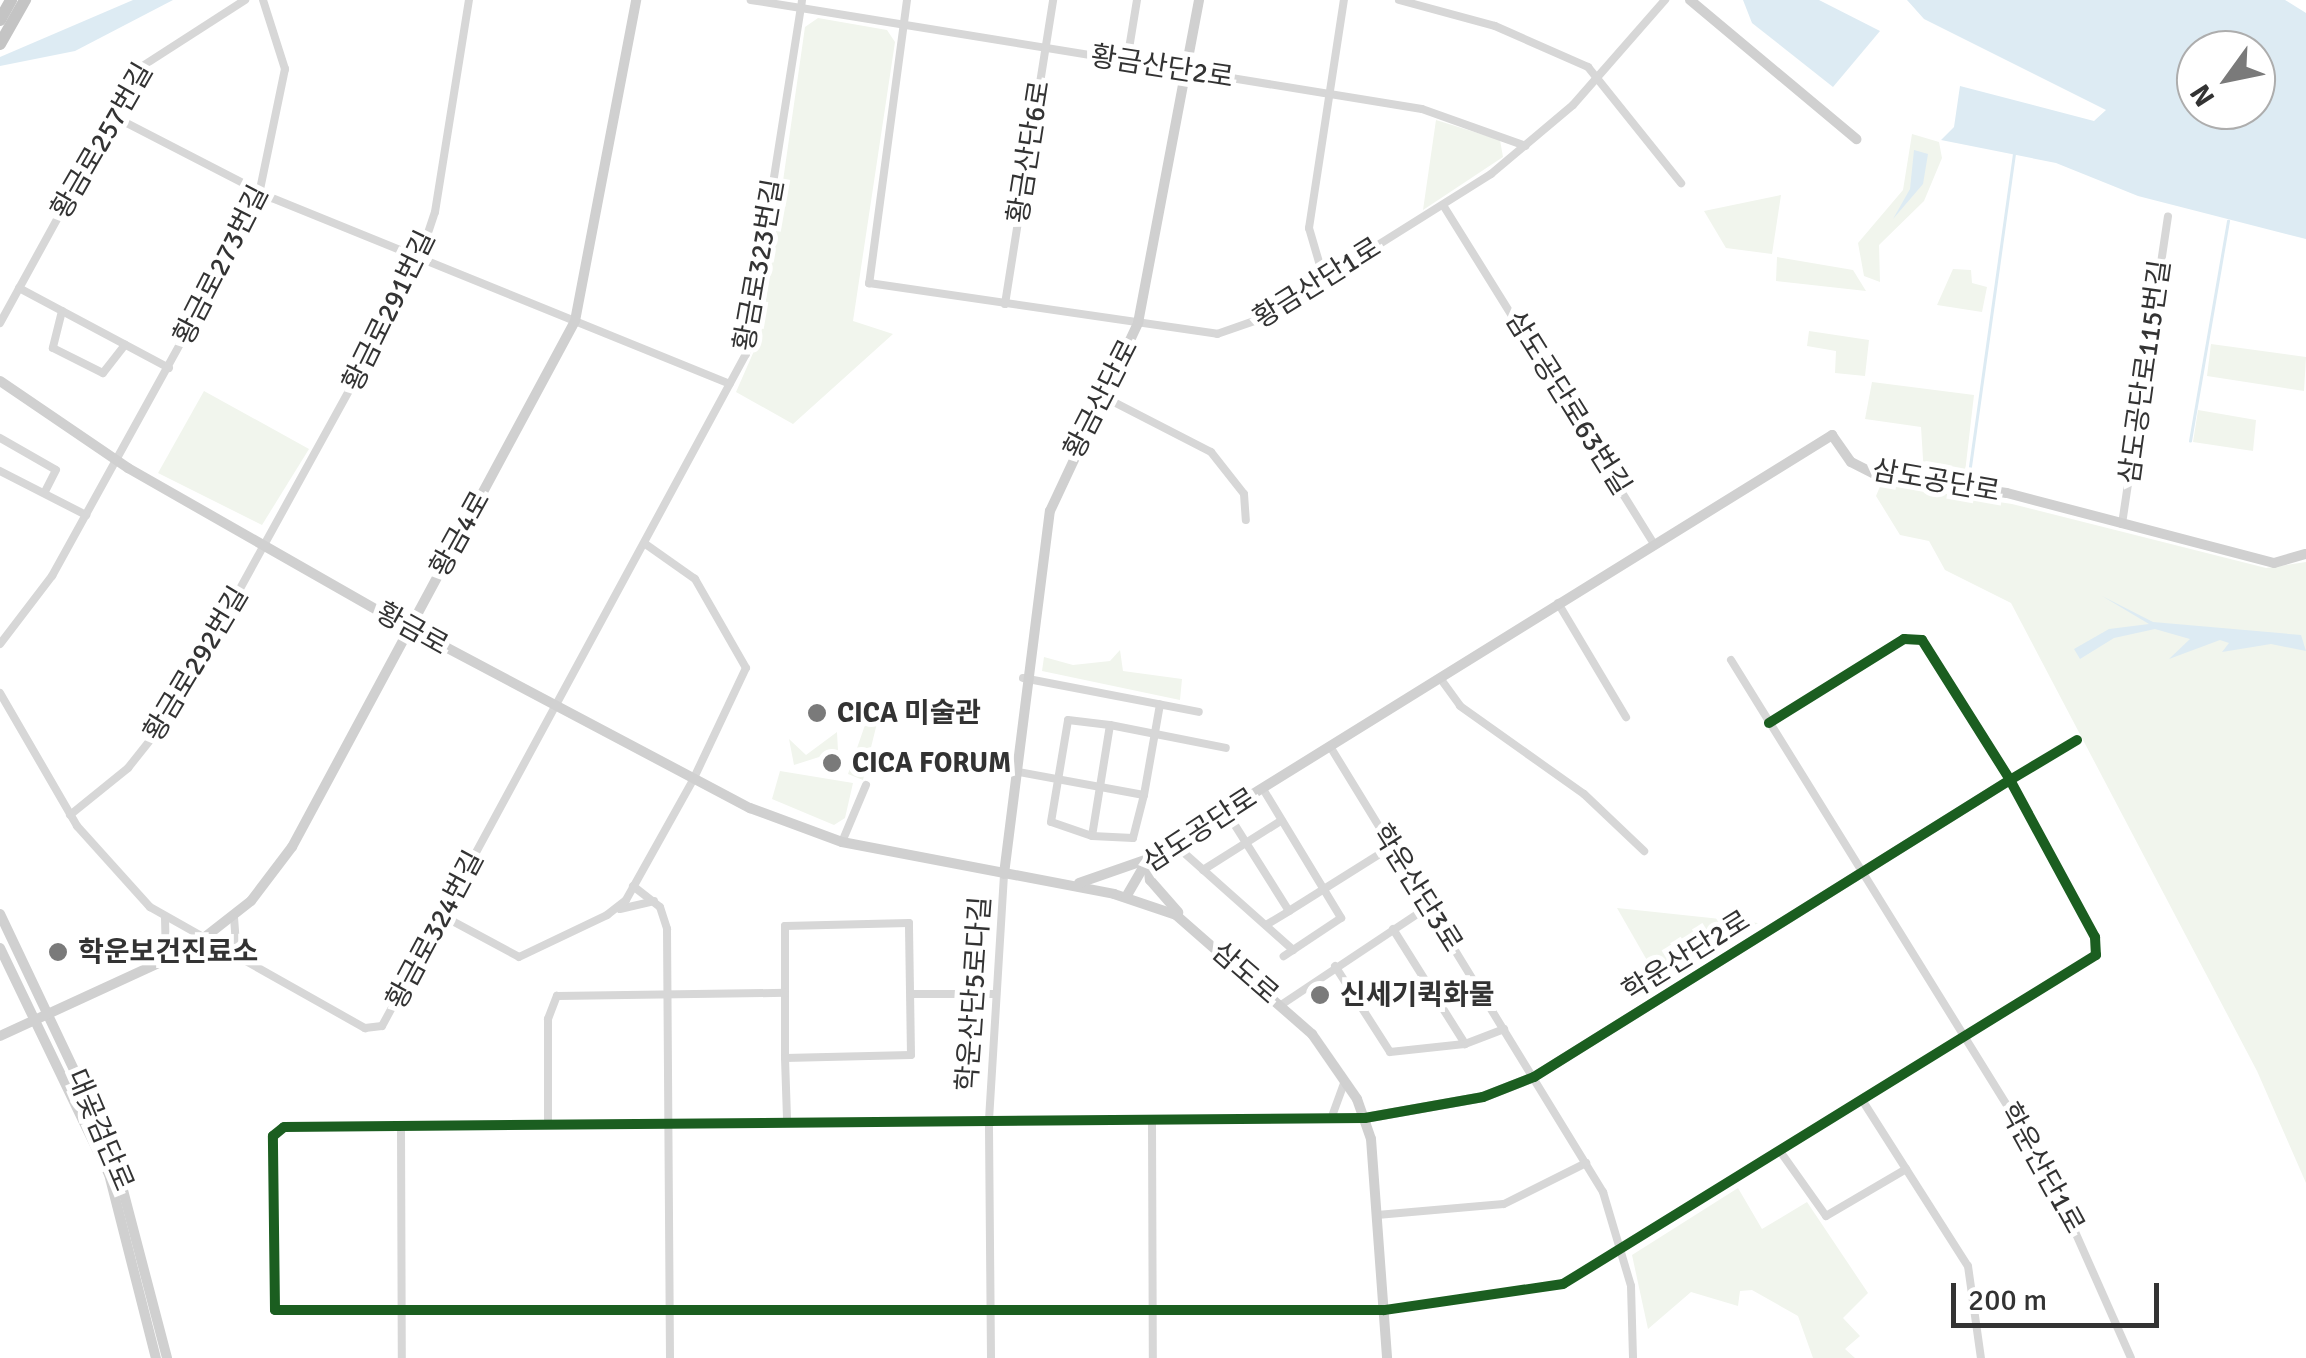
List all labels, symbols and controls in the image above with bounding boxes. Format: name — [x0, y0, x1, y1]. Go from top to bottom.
north arrow — [2176, 30, 2276, 130]
street label: 황금산단2로 — [1088, 39, 1236, 95]
street label: 황금로257번길 — [44, 57, 160, 225]
street label: 황금산단6로 — [1001, 78, 1057, 226]
text: N — [2183, 78, 2222, 113]
street label: 황금로323번길 — [727, 176, 791, 354]
street label: 황금로273번길 — [166, 180, 276, 350]
street label: 황금로291번길 — [336, 225, 442, 397]
street label: 황금산단1로 — [1247, 231, 1387, 335]
street label: 삼도공단로115번길 — [2113, 258, 2177, 486]
street label: 삼도공단로63번길 — [1498, 305, 1638, 501]
street label: 황금산단로 — [1057, 334, 1145, 464]
street label: 삼도공단로 — [1870, 453, 2002, 509]
street label: 황금4로 — [423, 485, 497, 583]
street label: 황금로292번길 — [137, 581, 255, 747]
street label: 황금로 — [370, 596, 454, 662]
place label: CICA 미술관 — [837, 696, 981, 730]
marker: CICA 미술관 — [806, 702, 828, 724]
place label: CICA FORUM — [852, 746, 1011, 780]
marker: CICA FORUM — [821, 752, 843, 774]
street label: 삼도공단로 — [1137, 781, 1263, 879]
street label: 학운산단3로 — [1365, 818, 1469, 958]
street label: 황금로324번길 — [379, 845, 491, 1015]
street label: 학운산단5로다길 — [950, 895, 998, 1093]
street label: 학운산단2로 — [1616, 904, 1756, 1008]
place label: 학운보건진료소 — [78, 935, 258, 969]
street label: 삼도로 — [1205, 935, 1285, 1011]
marker: 학운보건진료소 — [47, 941, 69, 963]
place label: 신세기퀵화물 — [1340, 978, 1495, 1012]
marker: 신세기퀵화물 — [1309, 984, 1331, 1006]
street label: 대곶검단로 — [59, 1064, 141, 1196]
street label: 학운산단1로 — [1992, 1097, 2092, 1239]
scale bar — [1956, 1263, 2164, 1325]
text: 200 m — [1968, 1282, 2047, 1319]

